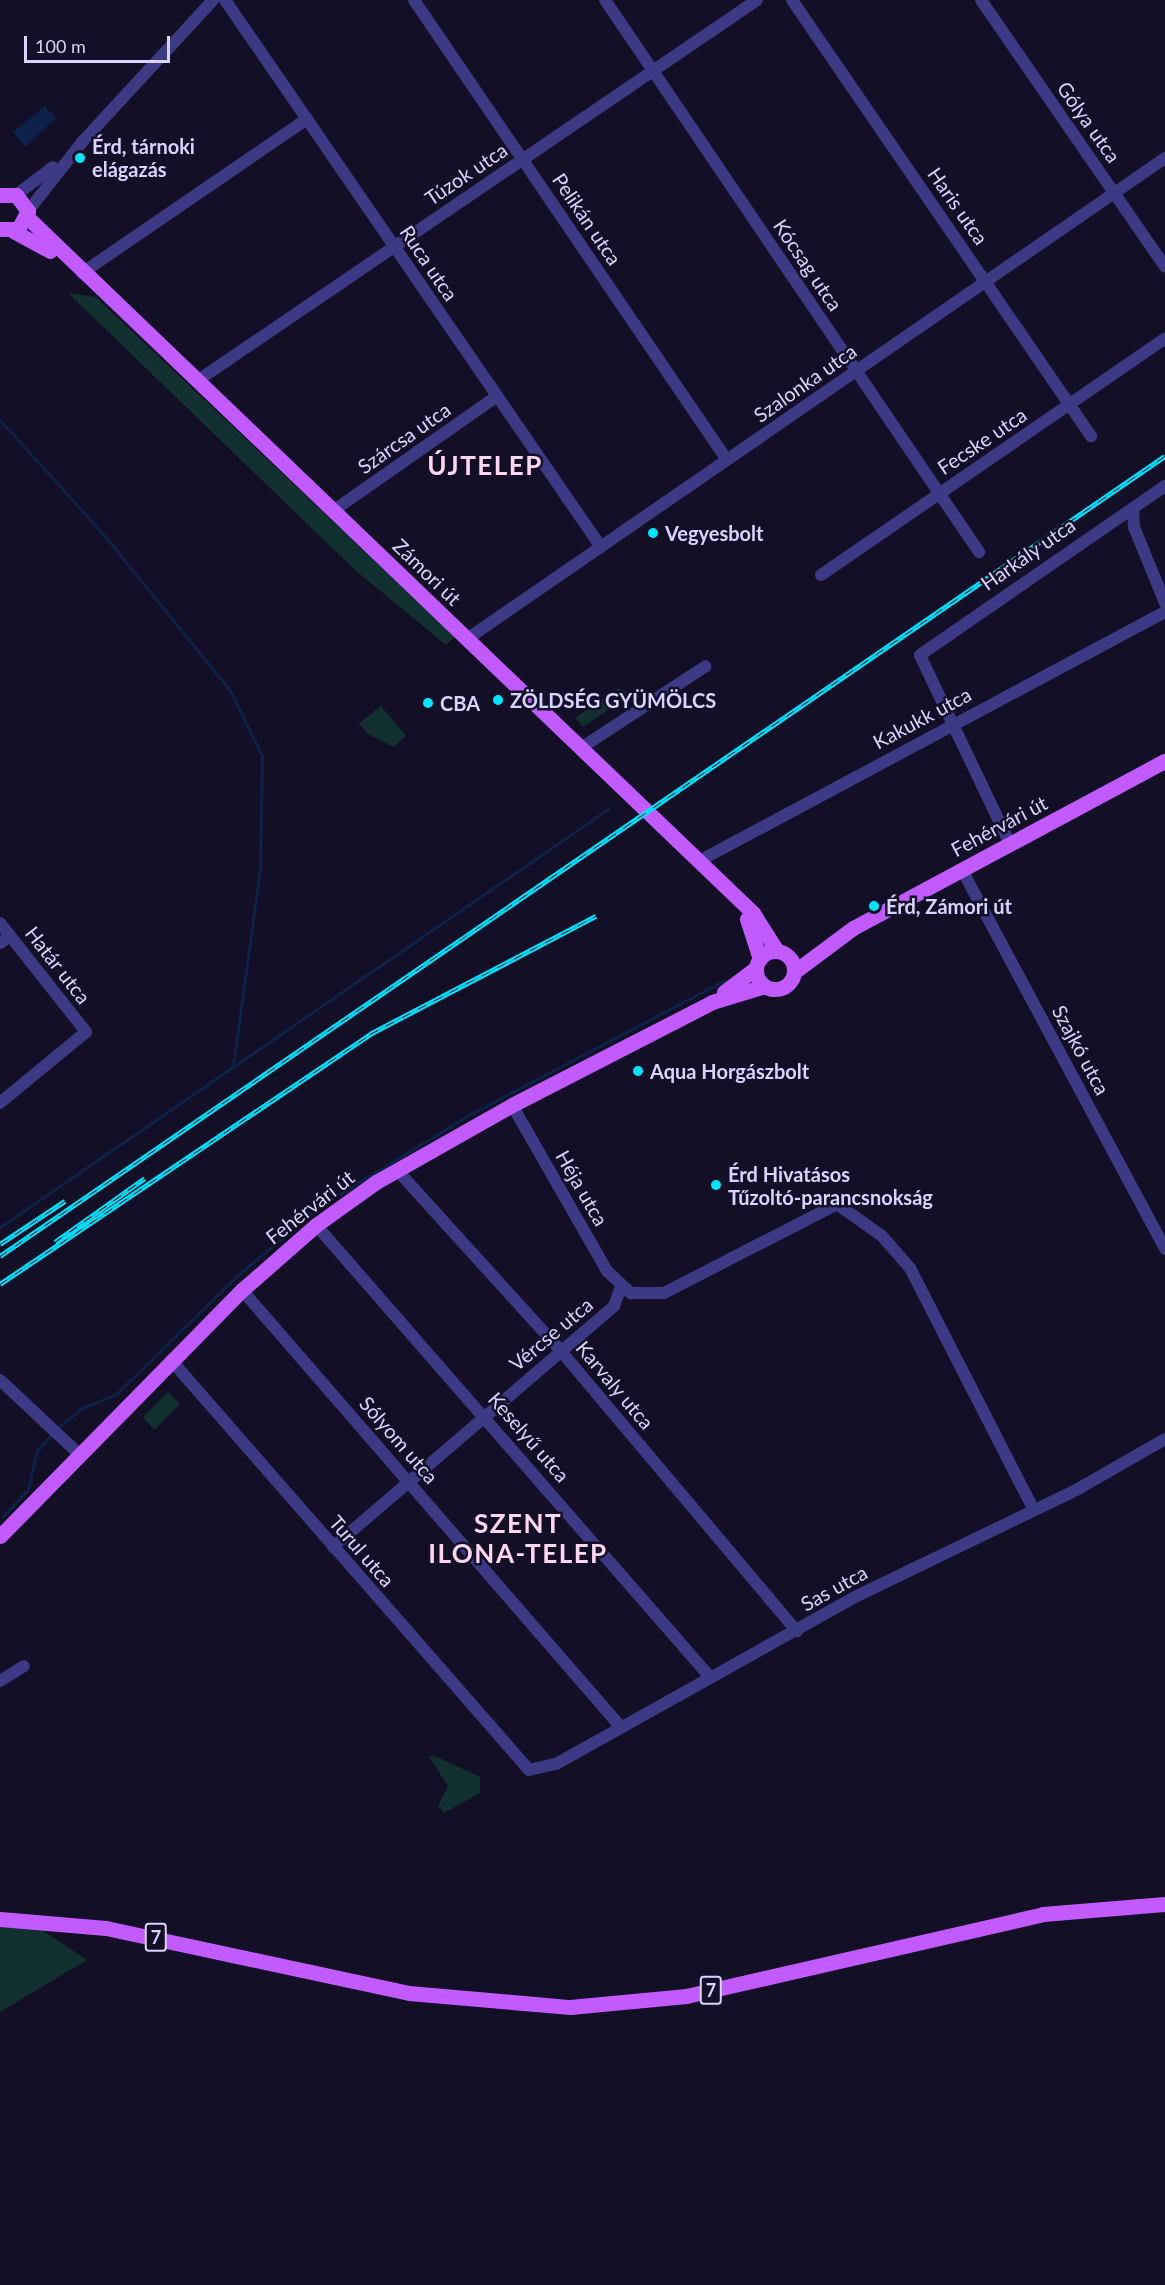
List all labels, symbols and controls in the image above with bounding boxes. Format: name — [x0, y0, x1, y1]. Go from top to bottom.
scale bar — [27, 24, 172, 62]
text: 100 m — [35, 35, 86, 57]
street label: Gólya utca — [1052, 77, 1126, 167]
place label: Érd, tárnoki elágazás — [92, 134, 195, 181]
street label: Túzok utca — [420, 138, 512, 210]
marker: Érd, tárnoki elágazás — [73, 151, 87, 165]
street label: Haris utca — [923, 163, 993, 249]
street label: Pelikán utca — [547, 168, 627, 270]
street label: Kócsag utca — [769, 215, 847, 315]
street label: Ruca utca — [395, 221, 463, 305]
street label: Szalonka utca — [749, 339, 861, 427]
street label: Szárcsa utca — [353, 397, 455, 479]
street label: Fecske utca — [933, 402, 1031, 480]
district label: ÚJTELEP — [427, 450, 543, 482]
street label: Harkály utca — [976, 513, 1080, 595]
place label: Vegyesbolt — [665, 521, 763, 545]
marker: Vegyesbolt — [646, 526, 660, 540]
street label: Zámori út — [388, 534, 466, 610]
street label: Kakukk utca — [869, 682, 975, 754]
place label: ZÖLDSÉG GYÜMÖLCS — [510, 688, 716, 712]
place label: CBA — [440, 691, 480, 715]
marker: ZÖLDSÉG GYÜMÖLCS — [491, 693, 505, 707]
marker: CBA — [421, 696, 435, 710]
street label: Fehérvári út — [947, 791, 1051, 861]
place label: Érd, Zámori út — [886, 894, 1012, 918]
marker: Érd, Zámori út — [867, 899, 881, 913]
street label: Határ utca — [20, 921, 96, 1009]
street label: Szajkó utca — [1047, 1001, 1115, 1099]
place label: Aqua Horgászbolt — [650, 1059, 809, 1083]
marker: Aqua Horgászbolt — [631, 1064, 645, 1078]
street label: Héja utca — [551, 1146, 613, 1230]
place label: Érd Hivatásos Tűzoltó-parancsnokság — [728, 1162, 933, 1209]
street label: Fehérvári út — [261, 1165, 359, 1249]
marker: Érd Hivatásos Tűzoltó-parancsnokság — [709, 1178, 723, 1192]
street label: Vércse utca — [505, 1292, 597, 1376]
street label: Karvaly utca — [571, 1336, 659, 1434]
street label: Keselyű utca — [483, 1387, 575, 1487]
street label: Sólyom utca — [355, 1392, 443, 1488]
district label: SZENT ILONA-TELEP — [428, 1508, 608, 1570]
street label: Turul utca — [324, 1510, 400, 1592]
street label: Sas utca — [797, 1560, 871, 1616]
road number: 7 — [144, 1922, 168, 1952]
road number: 7 — [699, 1975, 723, 2005]

